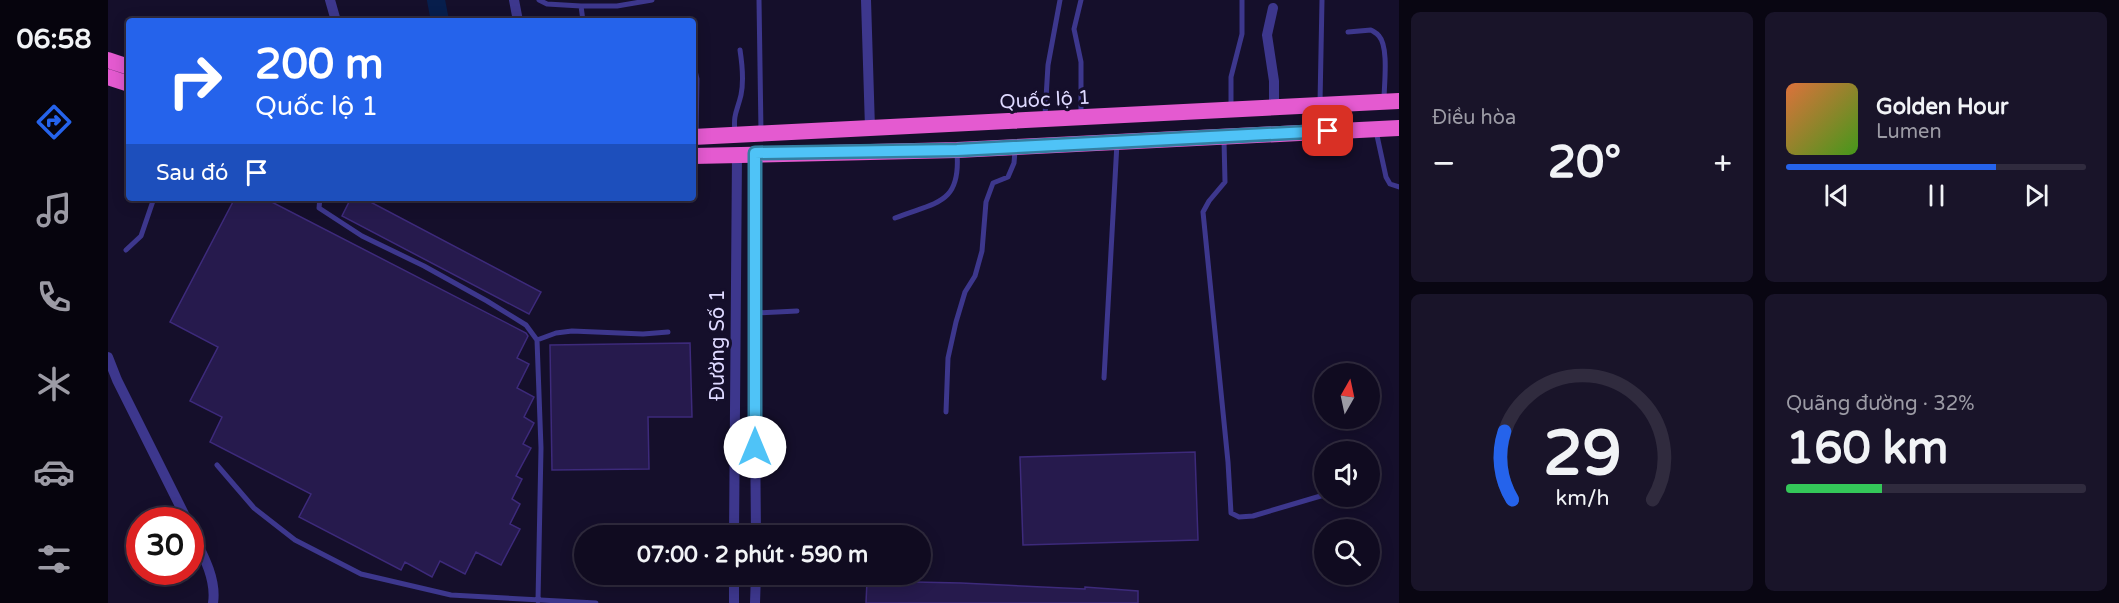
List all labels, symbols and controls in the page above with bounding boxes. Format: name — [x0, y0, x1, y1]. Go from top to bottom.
text: 06:58 — [17, 23, 91, 56]
text: 200 m — [255, 39, 384, 90]
icon: right — [156, 42, 234, 120]
street label: Quốc lộ 1 — [999, 86, 1091, 114]
text: Quốc lộ 1 — [255, 90, 378, 123]
text: Golden Hour — [1876, 94, 2008, 120]
icon: directions — [33, 101, 75, 143]
pin — [1302, 105, 1353, 156]
text: Điều hòa — [1432, 106, 1516, 130]
icon: arrive — [1311, 114, 1344, 147]
text: Lumen — [1876, 120, 1942, 144]
text: 20° — [1548, 136, 1621, 190]
text: − — [1432, 144, 1456, 183]
text: + — [1713, 144, 1732, 183]
icon: arrive — [240, 156, 273, 189]
text: Sau đó — [156, 160, 228, 186]
icon: previous — [1820, 179, 1853, 212]
icon: pause — [1920, 179, 1953, 212]
icon: next — [2020, 179, 2053, 212]
icon: music — [33, 189, 75, 231]
icon: phone — [33, 276, 75, 318]
street label: Đường Số 1 — [706, 289, 730, 401]
icon: climate — [33, 363, 75, 405]
north arrow — [1314, 363, 1380, 429]
map controls — [1314, 363, 1380, 585]
text: Quãng đường · 32% — [1786, 392, 1975, 416]
position arrow — [723, 415, 787, 479]
text: 29 — [1543, 417, 1621, 492]
text: 160 km — [1786, 422, 1948, 476]
button: sound — [1314, 441, 1380, 507]
icon: car — [33, 451, 75, 493]
text: km/h — [1555, 485, 1609, 511]
speed limit sign: 30 — [126, 507, 204, 585]
button: search — [1314, 519, 1380, 585]
icon: filters — [33, 538, 75, 580]
text: 07:00 · 2 phút · 590 m — [637, 542, 868, 568]

